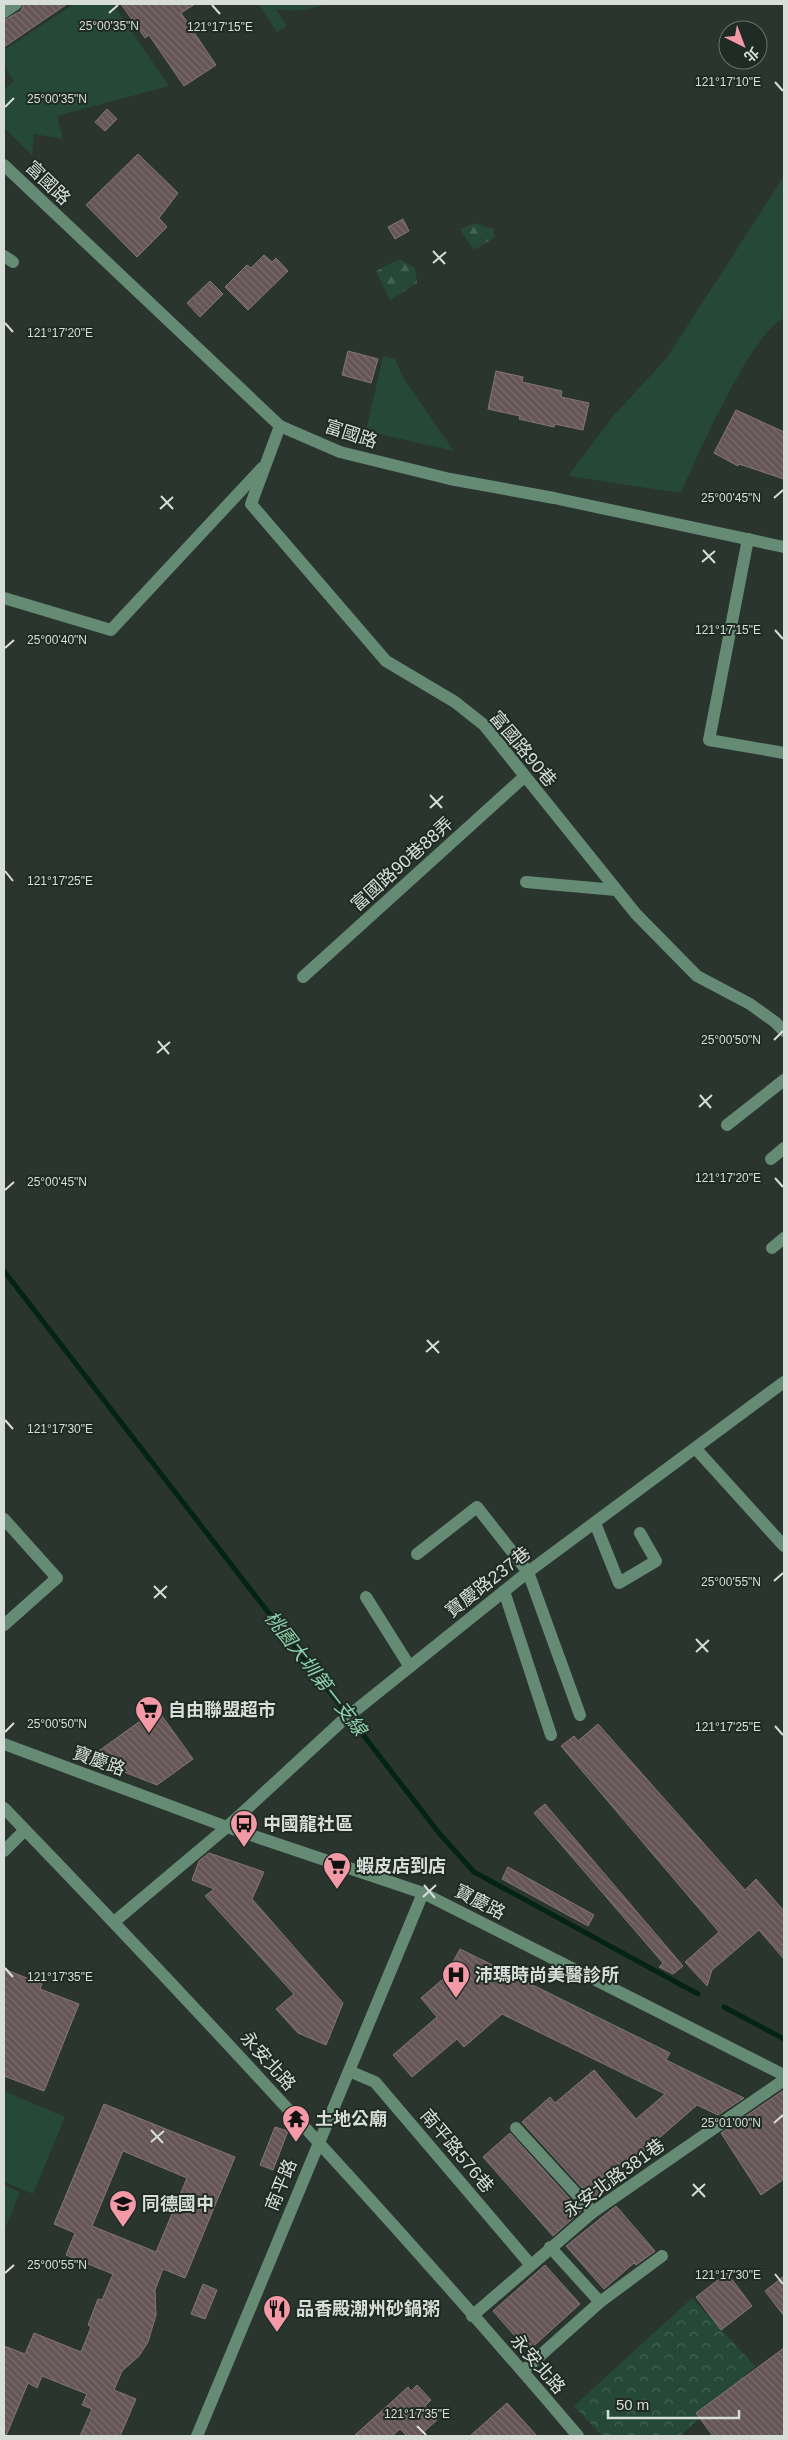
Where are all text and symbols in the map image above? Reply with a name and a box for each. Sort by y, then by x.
text: 25°00'35"N [79,19,139,33]
text: 121°17'15"E [187,20,253,34]
north arrow [718,20,768,70]
text: 北 [741,44,762,65]
text: 121°17'10"E [695,75,761,89]
text: 25°00'35"N [27,92,87,106]
street label: 富國路 [22,157,74,209]
text: 121°17'20"E [27,326,93,340]
street label: 富國路 [322,416,380,452]
text: 25°00'45"N [701,491,761,505]
text: 121°17'15"E [695,623,761,637]
text: 25°00'40"N [27,633,87,647]
street label: 富國路90巷 [486,707,560,791]
street label: 富國路90巷88弄 [347,813,457,915]
text: 121°17'25"E [27,874,93,888]
text: 25°00'50"N [701,1033,761,1047]
text: 121°17'20"E [695,1171,761,1185]
text: 25°00'45"N [27,1175,87,1189]
text: 121°17'30"E [27,1422,93,1436]
street label: 寶慶路237巷 [442,1543,534,1621]
text: 25°00'55"N [701,1575,761,1589]
water label: 桃園大圳第一支線 [261,1607,372,1741]
supermarket icon: 自由聯盟超市 [134,1695,164,1734]
place label: 自由聯盟超市 [168,1700,276,1720]
text: 25°00'50"N [27,1717,87,1731]
text: 121°17'25"E [695,1720,761,1734]
street label: 寶慶路 [70,1742,128,1780]
bus stop icon: 中國龍社區 [229,1809,259,1848]
place label: 中國龍社區 [263,1814,353,1834]
supermarket icon: 蝦皮店到店 [322,1851,352,1890]
place label: 蝦皮店到店 [356,1856,446,1876]
street label: 寶慶路 [451,1881,509,1923]
hospital icon: 沛瑪時尚美醫診所 [441,1960,471,1999]
place label: 沛瑪時尚美醫診所 [475,1965,619,1985]
text: 121°17'35"E [27,1970,93,1984]
street label: 永安北路 [236,2028,300,2094]
temple icon: 土地公廟 [281,2104,311,2143]
street label: 南平路576巷 [417,2105,497,2197]
place label: 土地公廟 [315,2109,387,2129]
text: 25°01'00"N [701,2116,761,2130]
street label: 永安北路381巷 [560,2135,668,2221]
street label: 南平路 [262,2156,300,2214]
school or university icon: 同德國中 [108,2189,138,2228]
place label: 同德國中 [142,2194,214,2214]
text: 25°00'55"N [27,2258,87,2272]
text: 121°17'30"E [695,2268,761,2282]
restaurant icon: 品香殿潮州砂鍋粥 [262,2294,292,2333]
place label: 品香殿潮州砂鍋粥 [296,2299,440,2319]
street label: 永安北路 [507,2330,569,2398]
scale bar [608,2388,739,2420]
text: 50 m [616,2396,649,2413]
text: 121°17'35"E [384,2407,450,2421]

